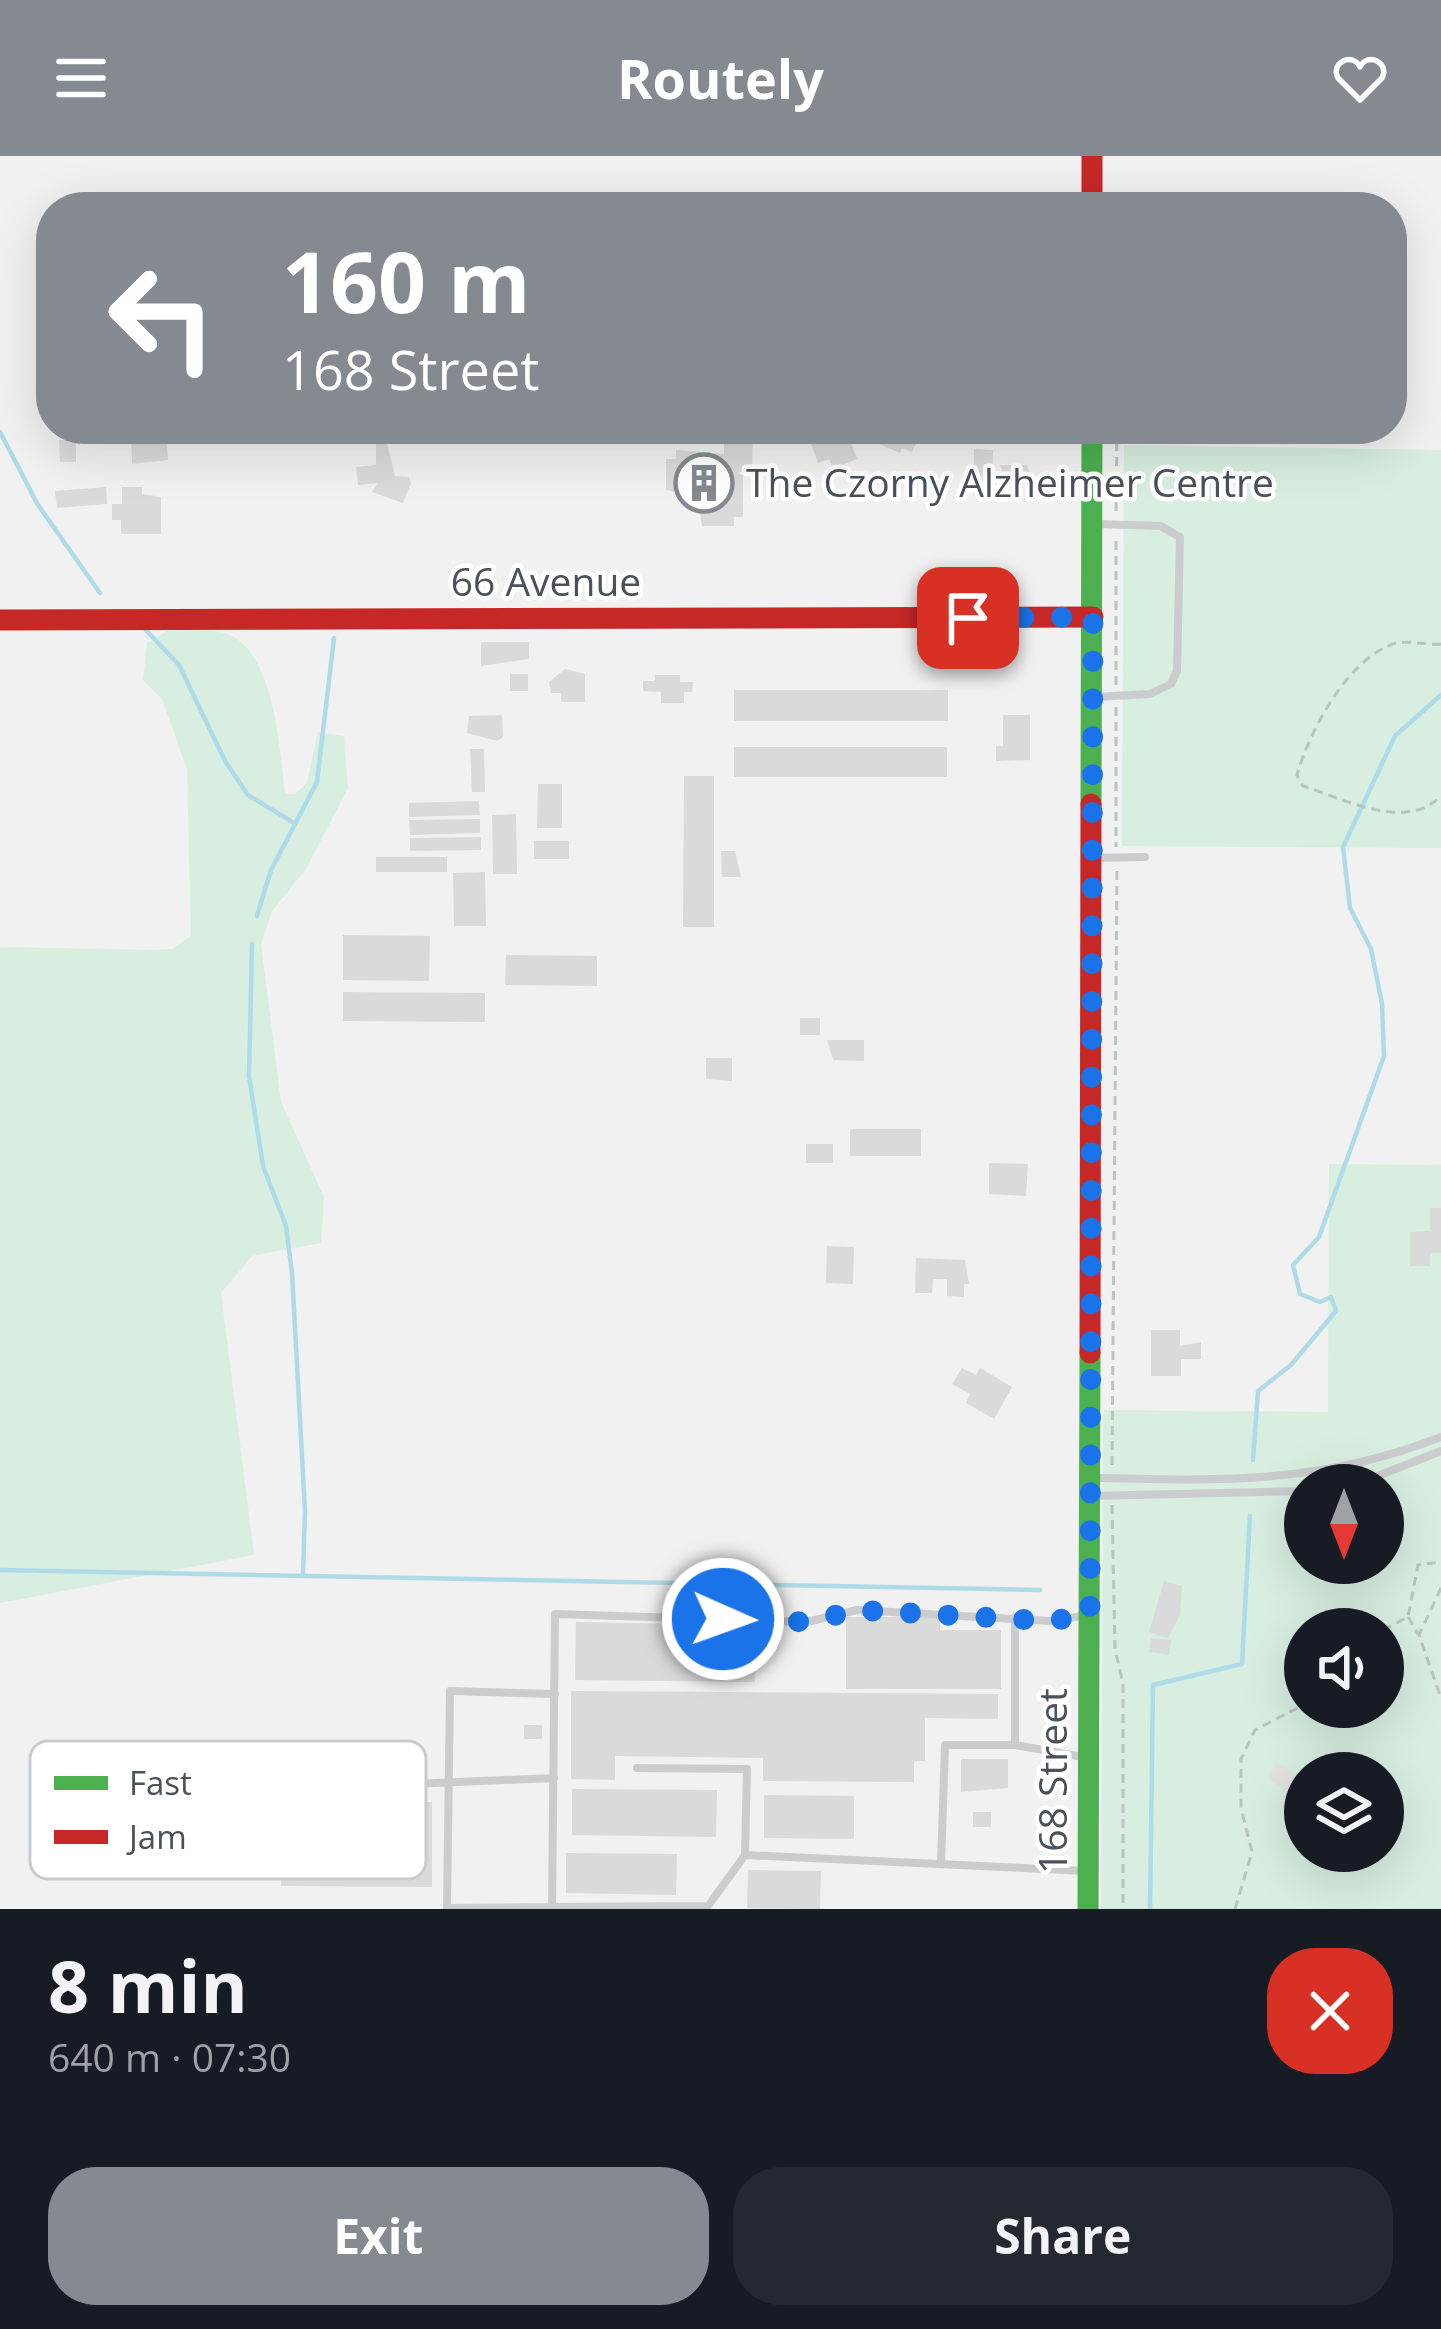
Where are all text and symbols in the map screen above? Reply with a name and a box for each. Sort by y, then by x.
text: Routely [617,41,824,115]
icon: menu [48,45,114,111]
icon: heart [1327,45,1393,111]
text: 160 m [282,223,530,338]
icon: left [84,240,240,396]
text: 168 Street [282,332,539,406]
building icon: The Czorny Alzheimer Centre [673,452,735,514]
place label: The Czorny Alzheimer Centre [746,455,1274,508]
street label: 66 Avenue [451,554,641,607]
pin [917,567,1019,669]
icon: arrive [935,585,1001,651]
north arrow [1284,1464,1404,1584]
map controls [1284,1464,1404,1872]
position arrow [660,1556,786,1682]
button: sound [1284,1608,1404,1728]
street label: 168 Street [1025,1688,1078,1874]
legend [30,1741,426,1879]
button: layers [1284,1752,1404,1872]
text: Fast [129,1760,192,1805]
text: Jam [126,1814,187,1859]
text: 8 min [48,1936,248,2034]
button: close [1267,1948,1393,2074]
text: 640 m · 07:30 [48,2030,291,2083]
button: Exit [48,2167,709,2305]
button: Share [733,2167,1393,2305]

